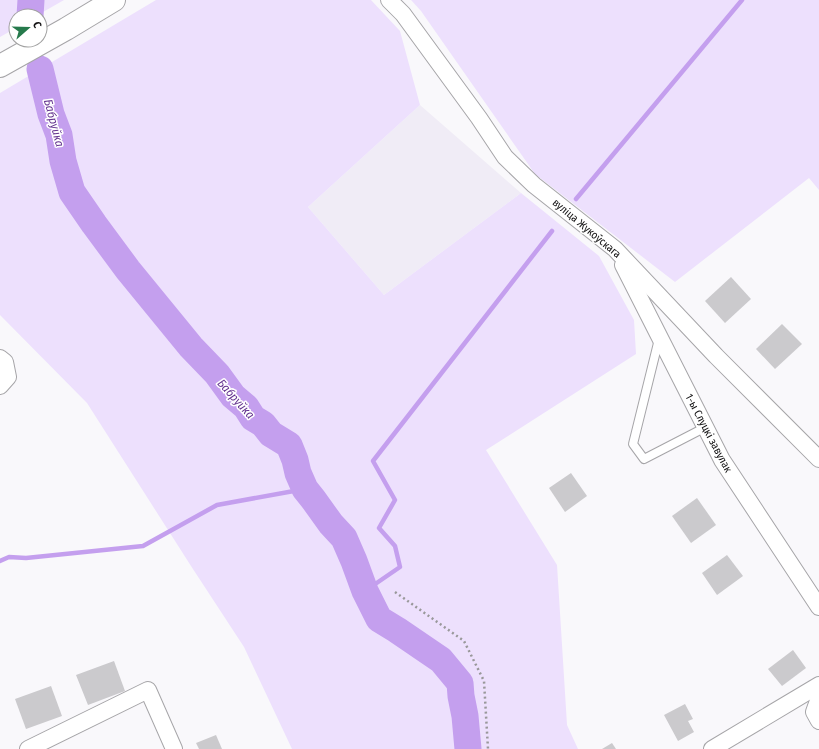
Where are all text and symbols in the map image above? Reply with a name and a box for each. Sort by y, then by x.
north arrow [8,8,48,48]
text: С [30,20,44,30]
water label: Бабруйка [41,98,67,148]
street label: вуліца Жукоўскага [550,196,624,261]
water label: Бабруйка [215,376,257,422]
street label: 1-ы Слуцкі завулак [682,392,735,476]

